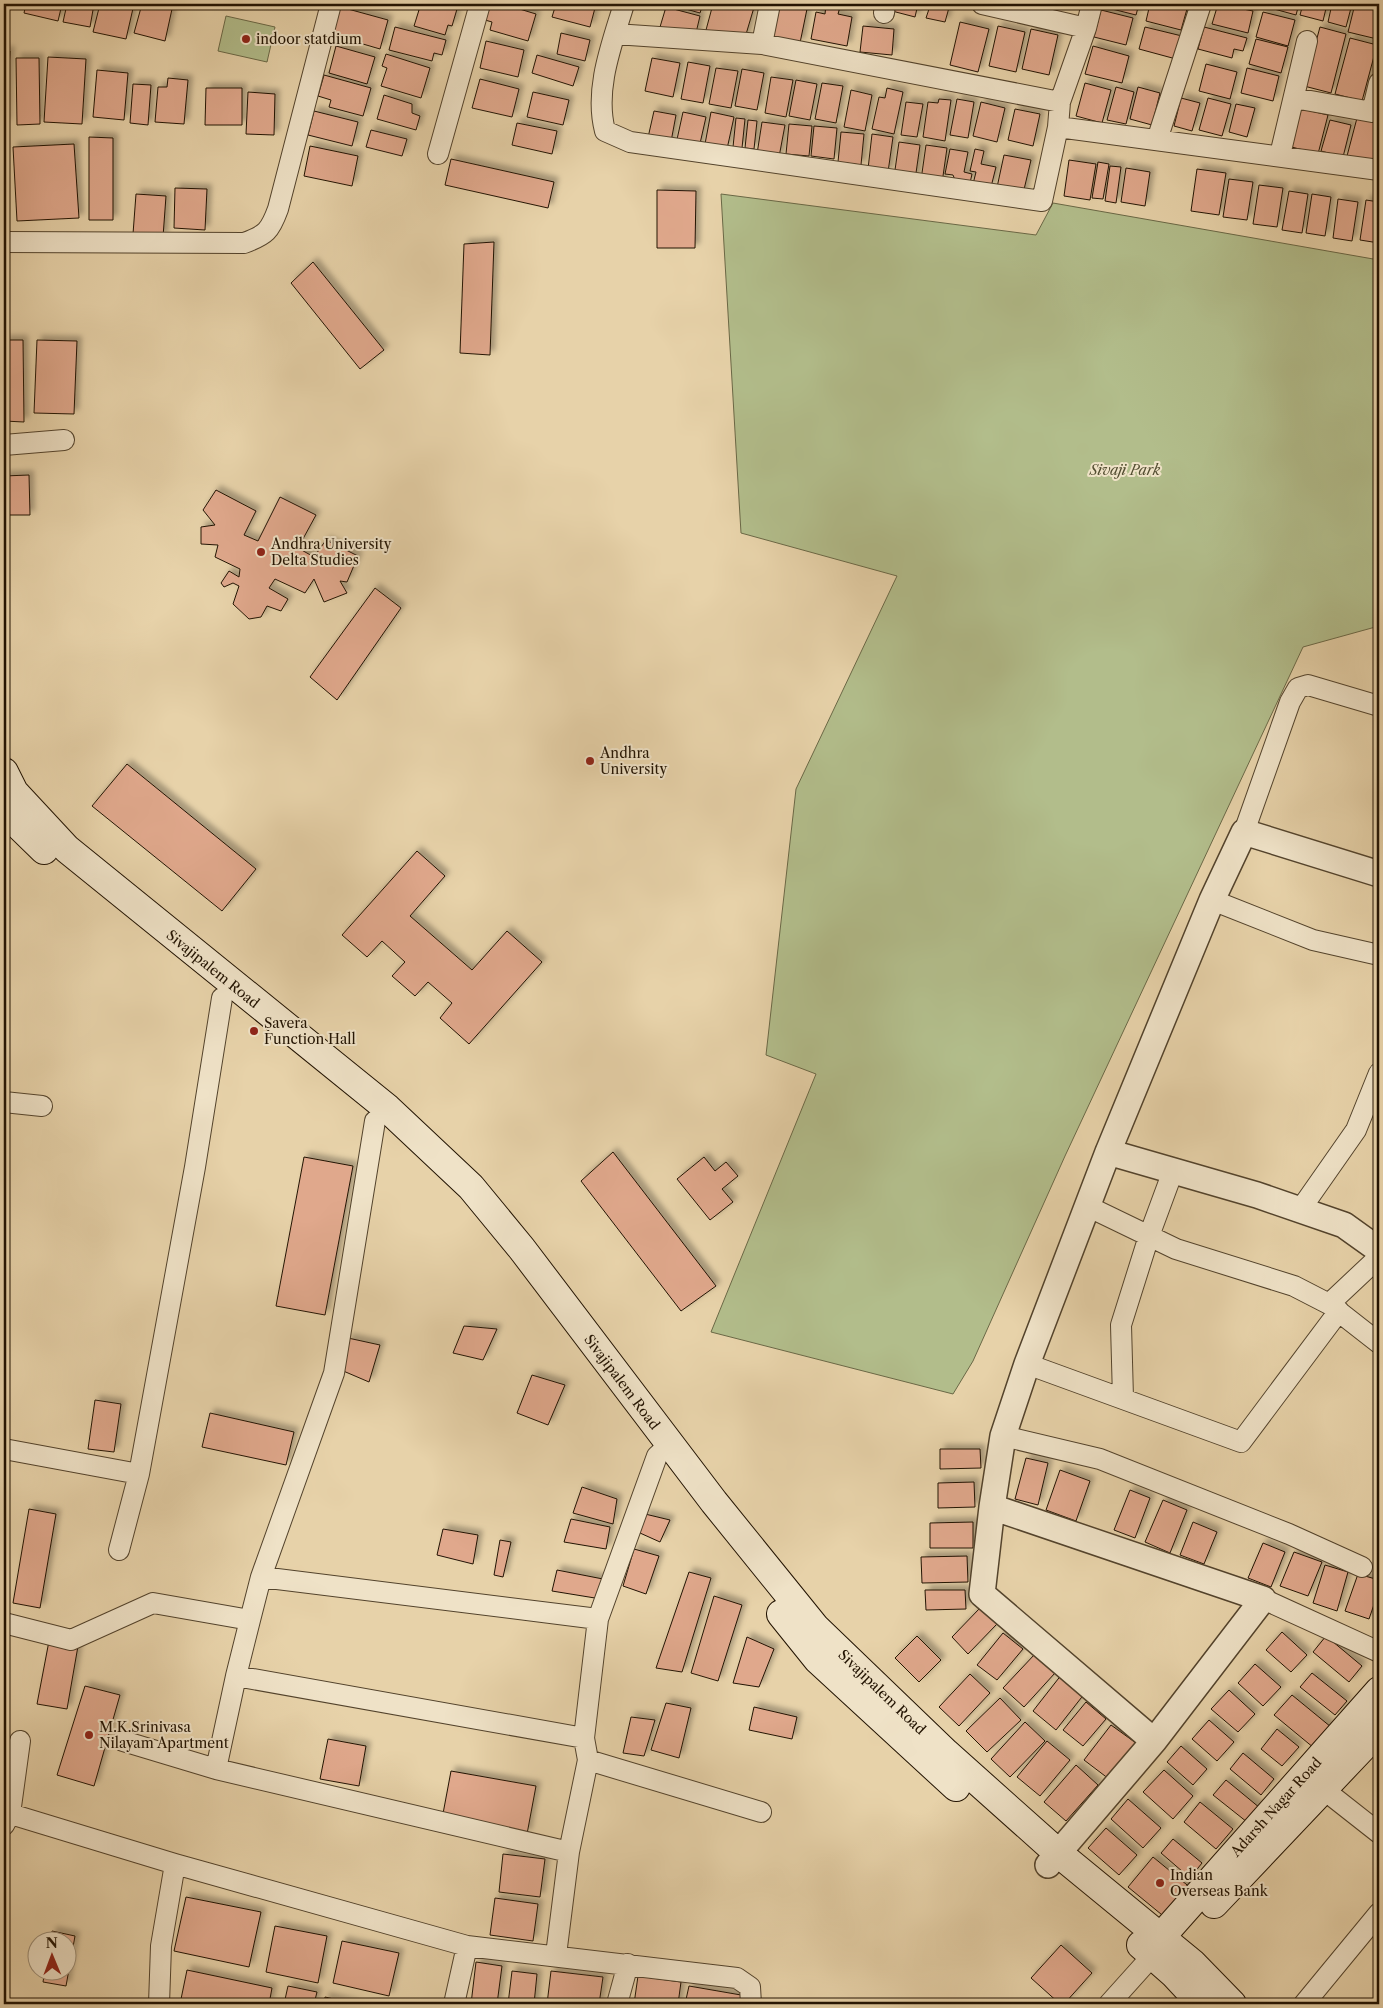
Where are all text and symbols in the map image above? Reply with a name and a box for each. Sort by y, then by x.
place label: indoor statdium [256,30,362,48]
marker: indoor statdium [240,33,252,45]
park label: Sivaji Park [1089,461,1161,479]
place label: Andhra University Delta Studies [270,535,392,569]
marker: Andhra University Delta Studies [255,546,267,558]
place label: Andhra University [599,744,668,778]
marker: Andhra University [584,755,596,767]
street label: Sivajipalem Road [163,926,264,1012]
place label: Savera Function Hall [264,1014,356,1048]
marker: Savera Function Hall [248,1025,260,1037]
street label: Sivajipalem Road [580,1331,664,1434]
street label: Sivajipalem Road [834,1646,930,1739]
place label: M.K.Srinivasa Nilayam Apartment [99,1718,229,1752]
marker: M.K.Srinivasa Nilayam Apartment [83,1729,95,1741]
street label: Adarsh Nagar Road [1226,1753,1326,1861]
place label: Indian Overseas Bank [1170,1866,1269,1900]
marker: Indian Overseas Bank [1154,1877,1166,1889]
north arrow [28,1930,78,1980]
text: N [46,1934,58,1952]

